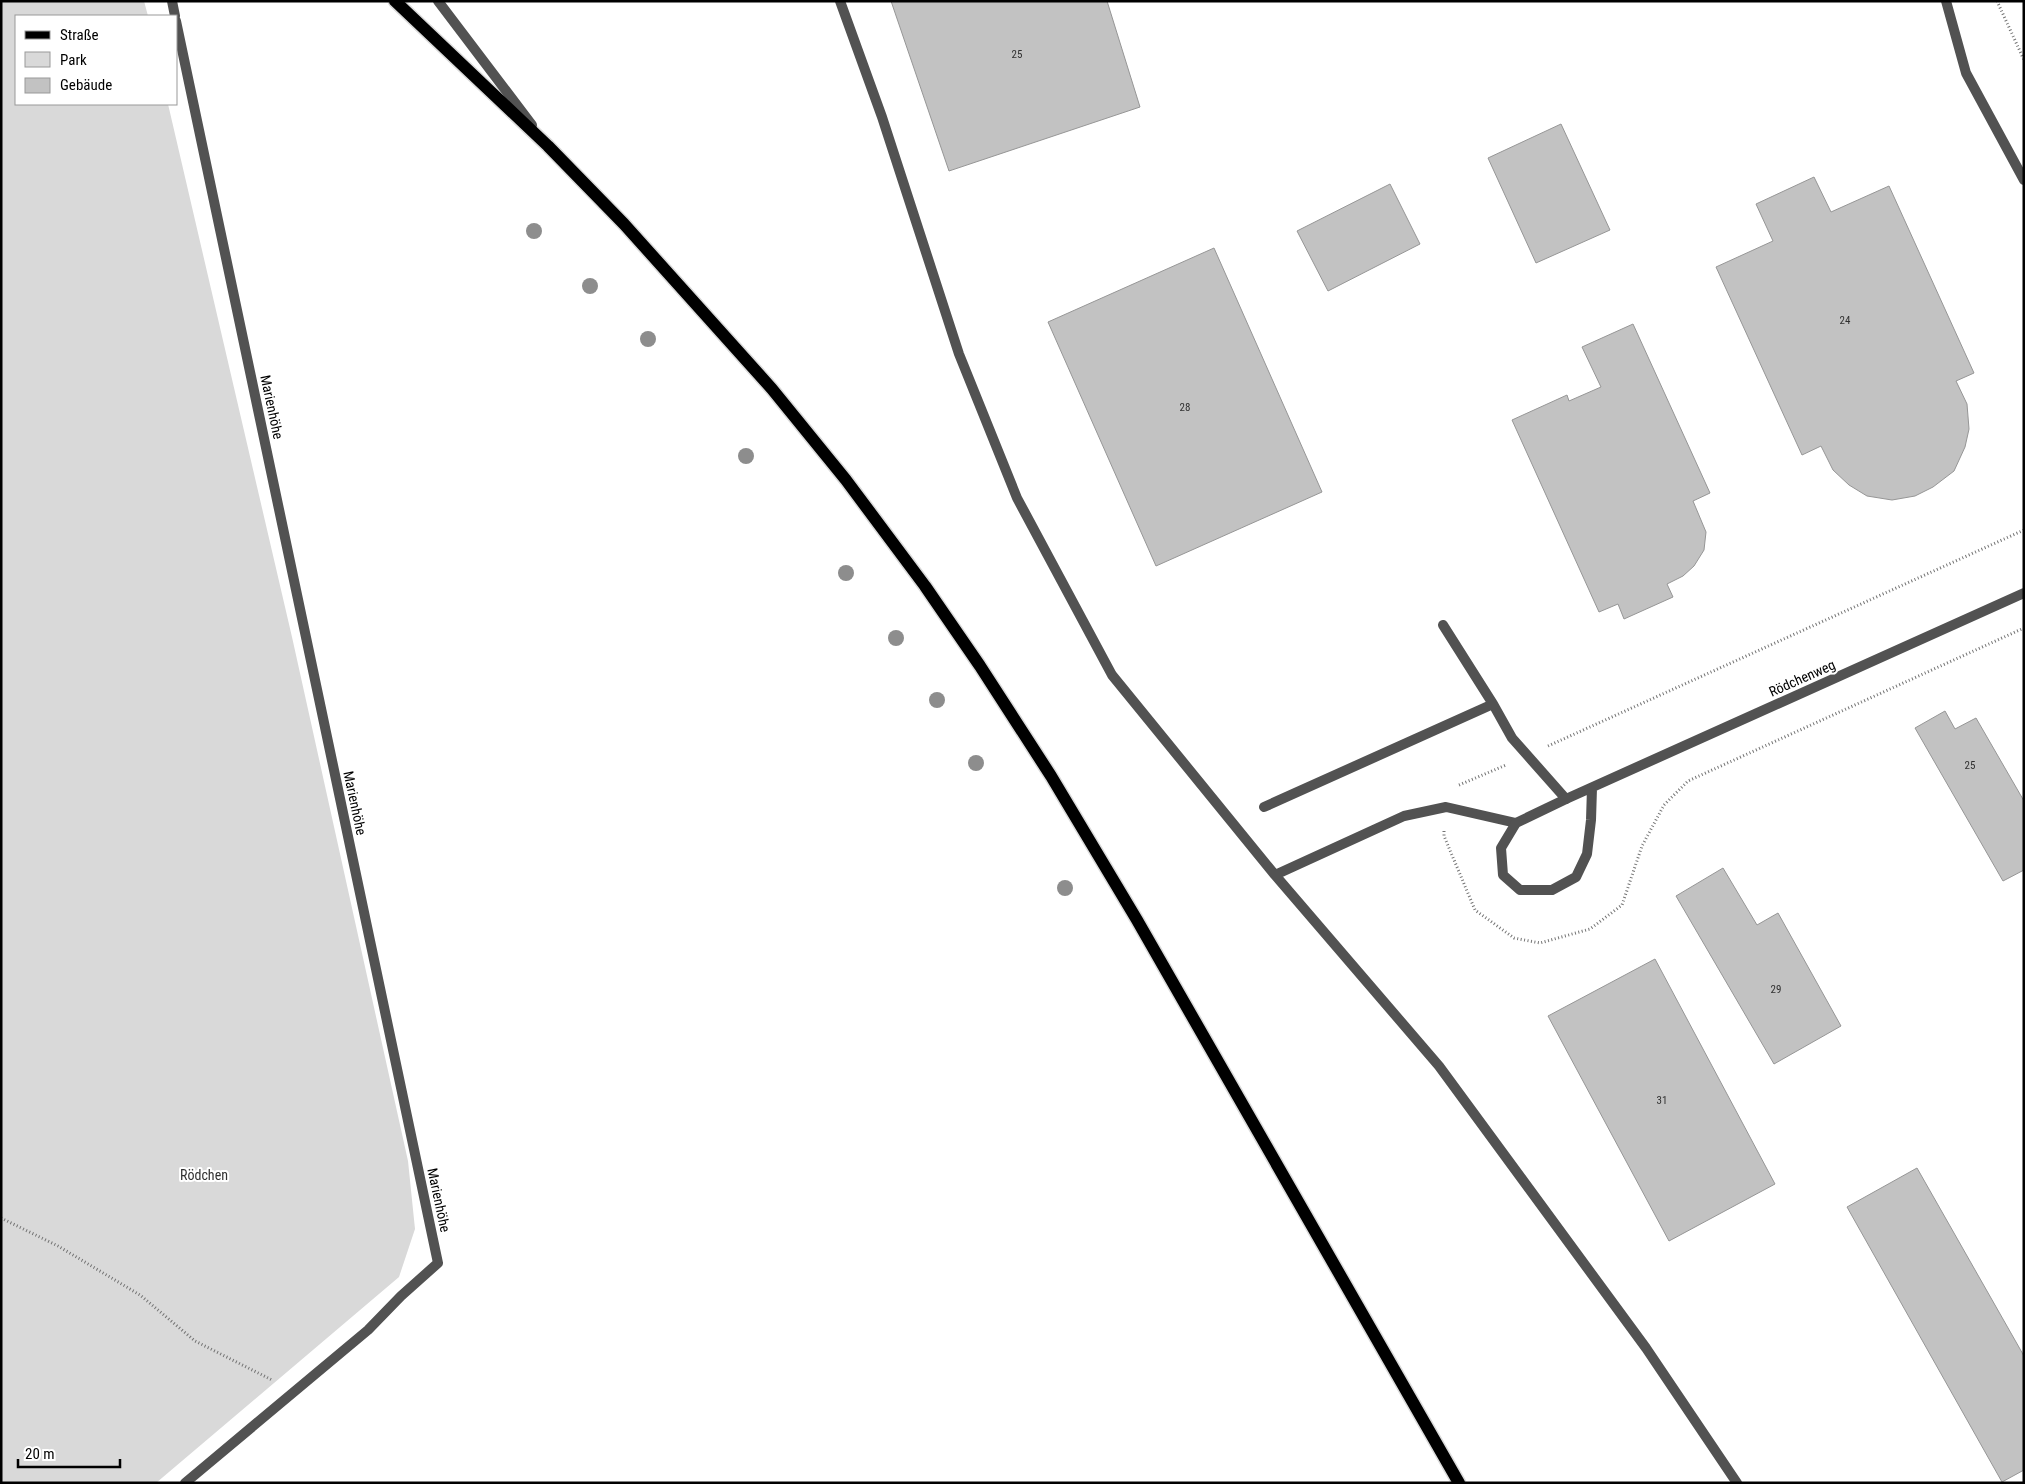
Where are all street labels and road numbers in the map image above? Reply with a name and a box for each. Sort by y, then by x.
street label: Marienhöhe [257,373,287,441]
street label: Rödchenweg [1767,656,1837,700]
street label: Marienhöhe [340,769,370,837]
street label: Marienhöhe [424,1166,454,1234]

